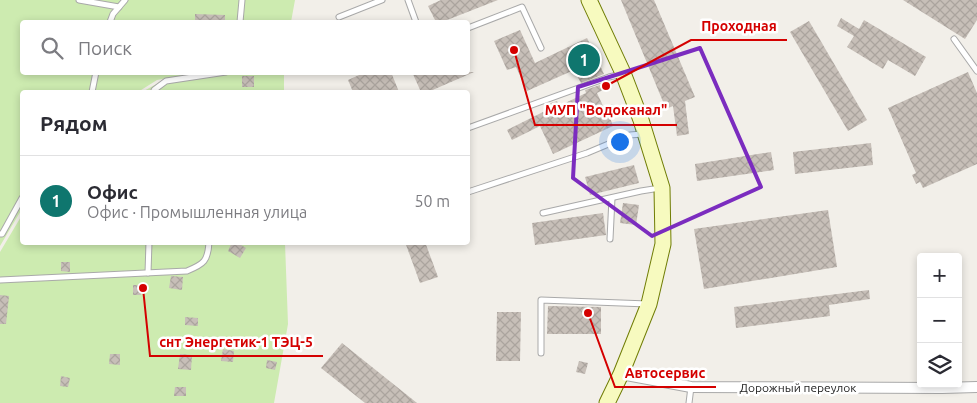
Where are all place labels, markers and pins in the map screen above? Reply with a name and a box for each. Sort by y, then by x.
callout: Проходная [691,11,787,40]
pin: 1 [568,41,600,79]
callout: МУП "Водоканал" [535,96,677,125]
callout: снт Энергетик-1 ТЭЦ-5 [150,327,323,356]
callout: Автосервис [615,358,716,387]

